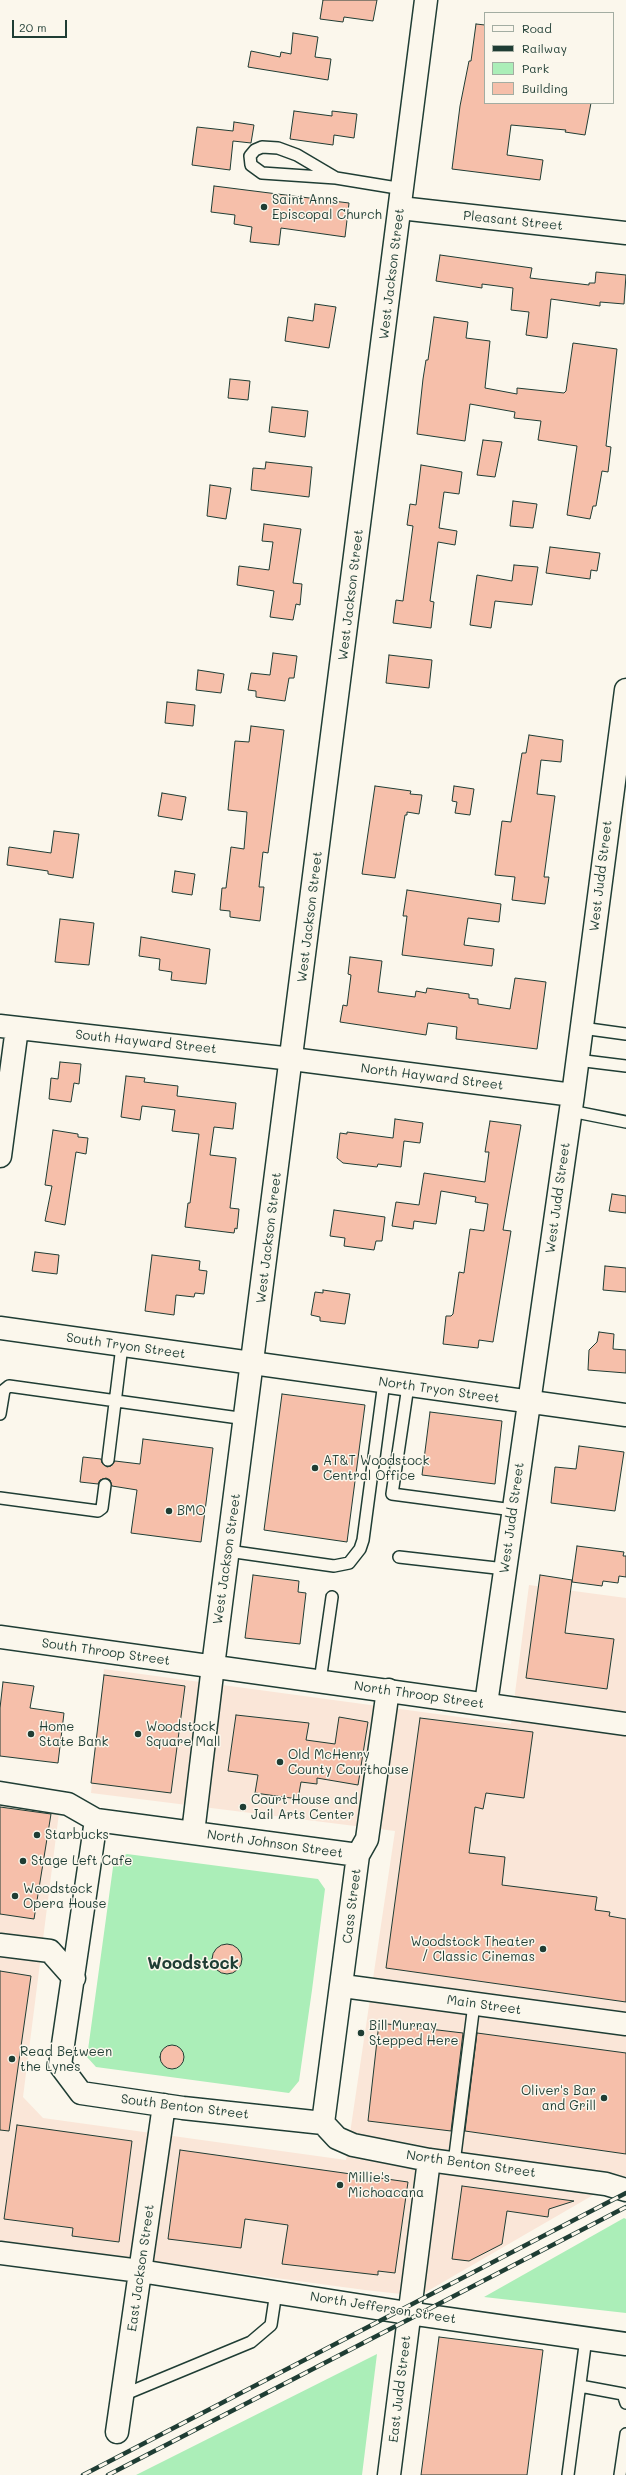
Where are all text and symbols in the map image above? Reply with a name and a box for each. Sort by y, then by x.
scale bar [14,12,69,38]
legend [484,12,614,104]
text: 20 m [19,19,47,35]
text: Road [522,20,552,36]
text: Railway [522,40,567,56]
text: Park [522,60,549,76]
text: Building [522,80,568,96]
place label: Saint Anns Episcopal Church [272,192,382,223]
marker: Saint Anns Episcopal Church [259,202,269,212]
street label: West Jackson Street [376,207,408,341]
street label: Pleasant Street [462,208,564,234]
street label: West Jackson Street [335,528,367,662]
street label: West Judd Street [586,820,616,932]
street label: West Jackson Street [294,850,326,984]
street label: South Hayward Street [75,1027,217,1057]
street label: North Hayward Street [360,1061,504,1093]
street label: West Judd Street [542,1141,574,1255]
street label: West Jackson Street [253,1171,285,1305]
street label: South Tryon Street [65,1330,187,1362]
street label: North Tryon Street [377,1374,501,1406]
place label: AT&T Woodstock Central Office [323,1453,429,1484]
street label: West Judd Street [496,1461,528,1575]
marker: AT&T Woodstock Central Office [310,1463,320,1473]
street label: West Jackson Street [210,1492,244,1626]
place label: BMO [177,1503,206,1519]
marker: BMO [164,1506,174,1516]
street label: South Throop Street [41,1635,171,1669]
street label: North Throop Street [353,1678,485,1712]
place label: Home State Bank [39,1719,108,1750]
place label: Woodstock Square Mall [146,1719,221,1750]
marker: Home State Bank [26,1729,36,1739]
marker: Woodstock Square Mall [133,1729,143,1739]
place label: Old McHenry County Courthouse [288,1747,409,1778]
marker: Old McHenry County Courthouse [275,1757,285,1767]
place label: Court House and Jail Arts Center [251,1792,358,1823]
marker: Court House and Jail Arts Center [238,1802,248,1812]
place label: Starbucks [45,1827,109,1843]
street label: North Johnson Street [206,1827,344,1861]
marker: Starbucks [32,1830,42,1840]
place label: Stage Left Cafe [31,1853,132,1869]
marker: Stage Left Cafe [18,1856,28,1866]
street label: Cass Street [340,1868,364,1944]
place label: Woodstock Opera House [23,1881,107,1912]
marker: Woodstock Opera House [10,1891,20,1901]
place label: Woodstock Theater / Classic Cinemas [410,1934,535,1965]
marker: Woodstock Theater / Classic Cinemas [538,1944,548,1954]
district label: Woodstock [147,1954,239,1974]
street label: Main Street [446,1992,522,2018]
place label: Bill Murray Stepped Here [369,2018,458,2049]
marker: Bill Murray Stepped Here [356,2028,366,2038]
place label: Read Between the Lynes [20,2044,112,2075]
marker: Read Between the Lynes [7,2054,17,2064]
place label: Oliver's Bar and Grill [521,2083,596,2114]
street label: South Benton Street [120,2091,250,2123]
marker: Oliver's Bar and Grill [599,2093,609,2103]
street label: North Benton Street [405,2147,537,2181]
place label: Millie's Michoacana [348,2170,424,2201]
marker: Millie's Michoacana [335,2180,345,2190]
street label: East Jackson Street [124,2203,158,2333]
street label: North Jefferson Street [309,2289,457,2327]
street label: East Judd Street [386,2334,414,2444]

